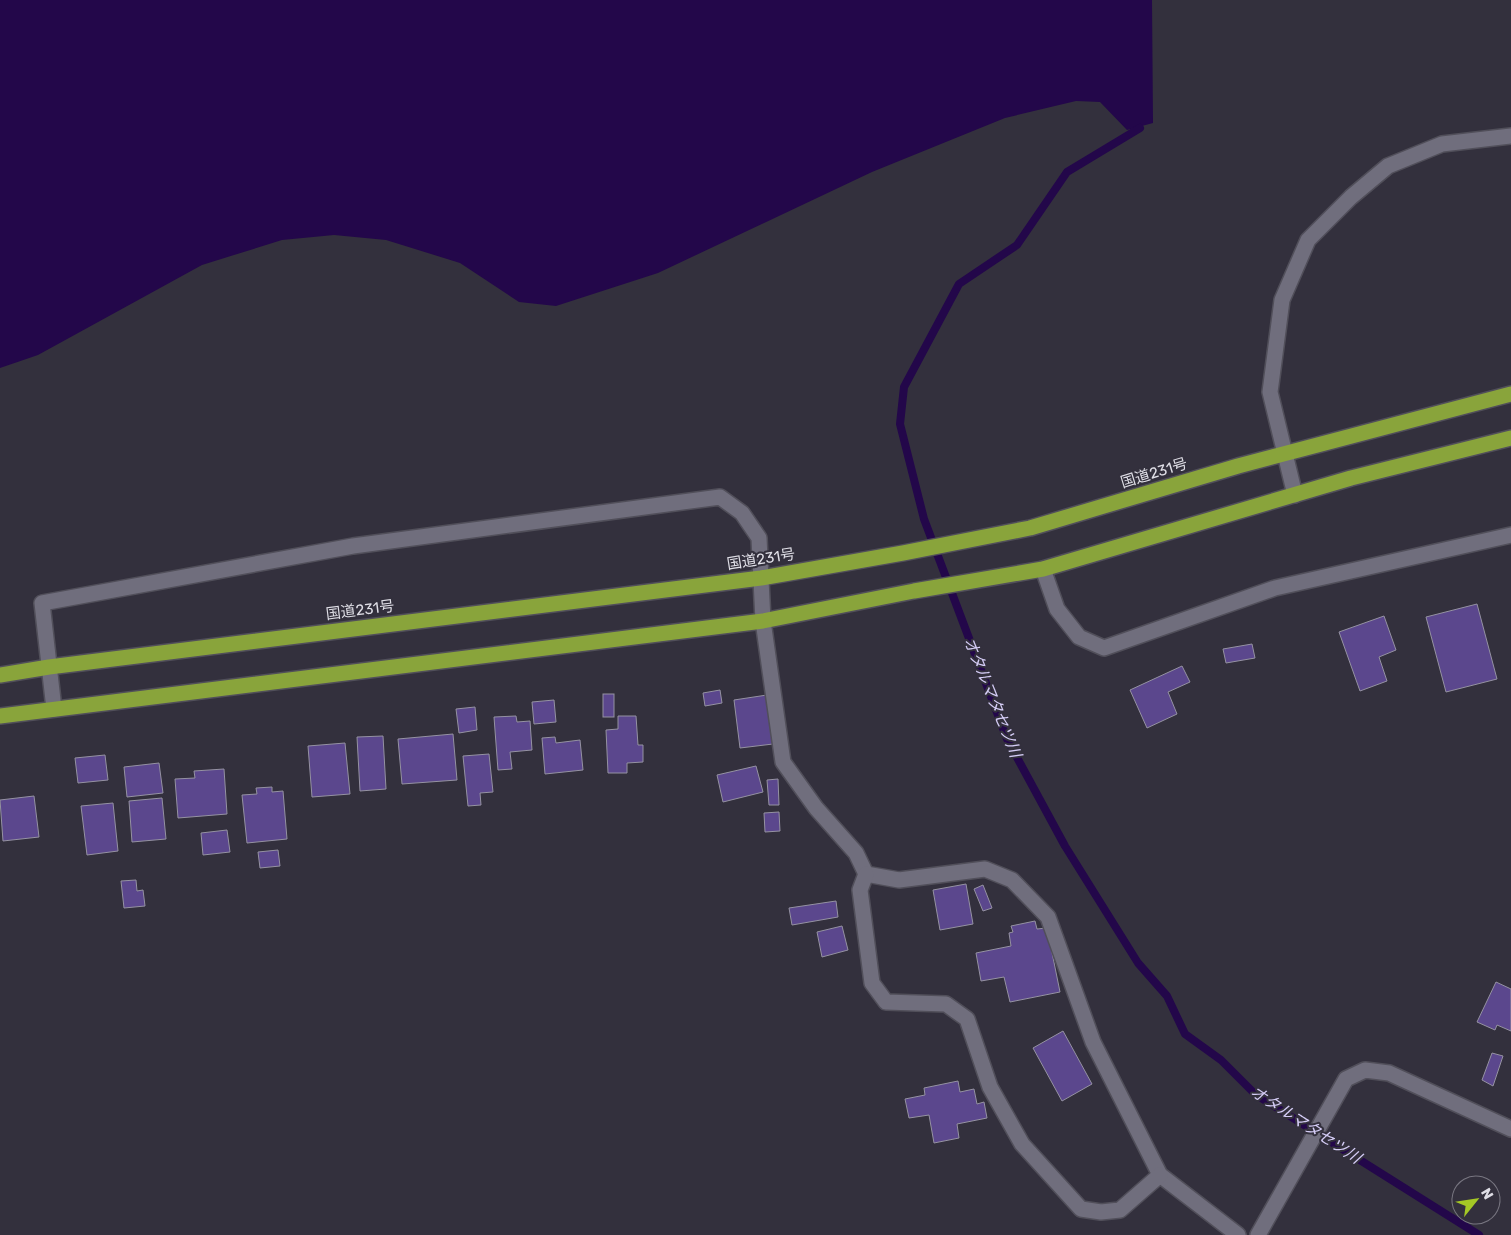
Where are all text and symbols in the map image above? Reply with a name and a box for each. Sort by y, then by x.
street label: 国道231号 [1118,454,1190,492]
street label: 国道231号 [726,545,796,573]
street label: 国道231号 [325,597,395,623]
water label: オタルマタセツ川 [960,634,1026,762]
water label: オタルマタセツ川 [1247,1082,1366,1168]
north arrow [1451,1175,1501,1225]
text: N [1477,1185,1497,1202]

